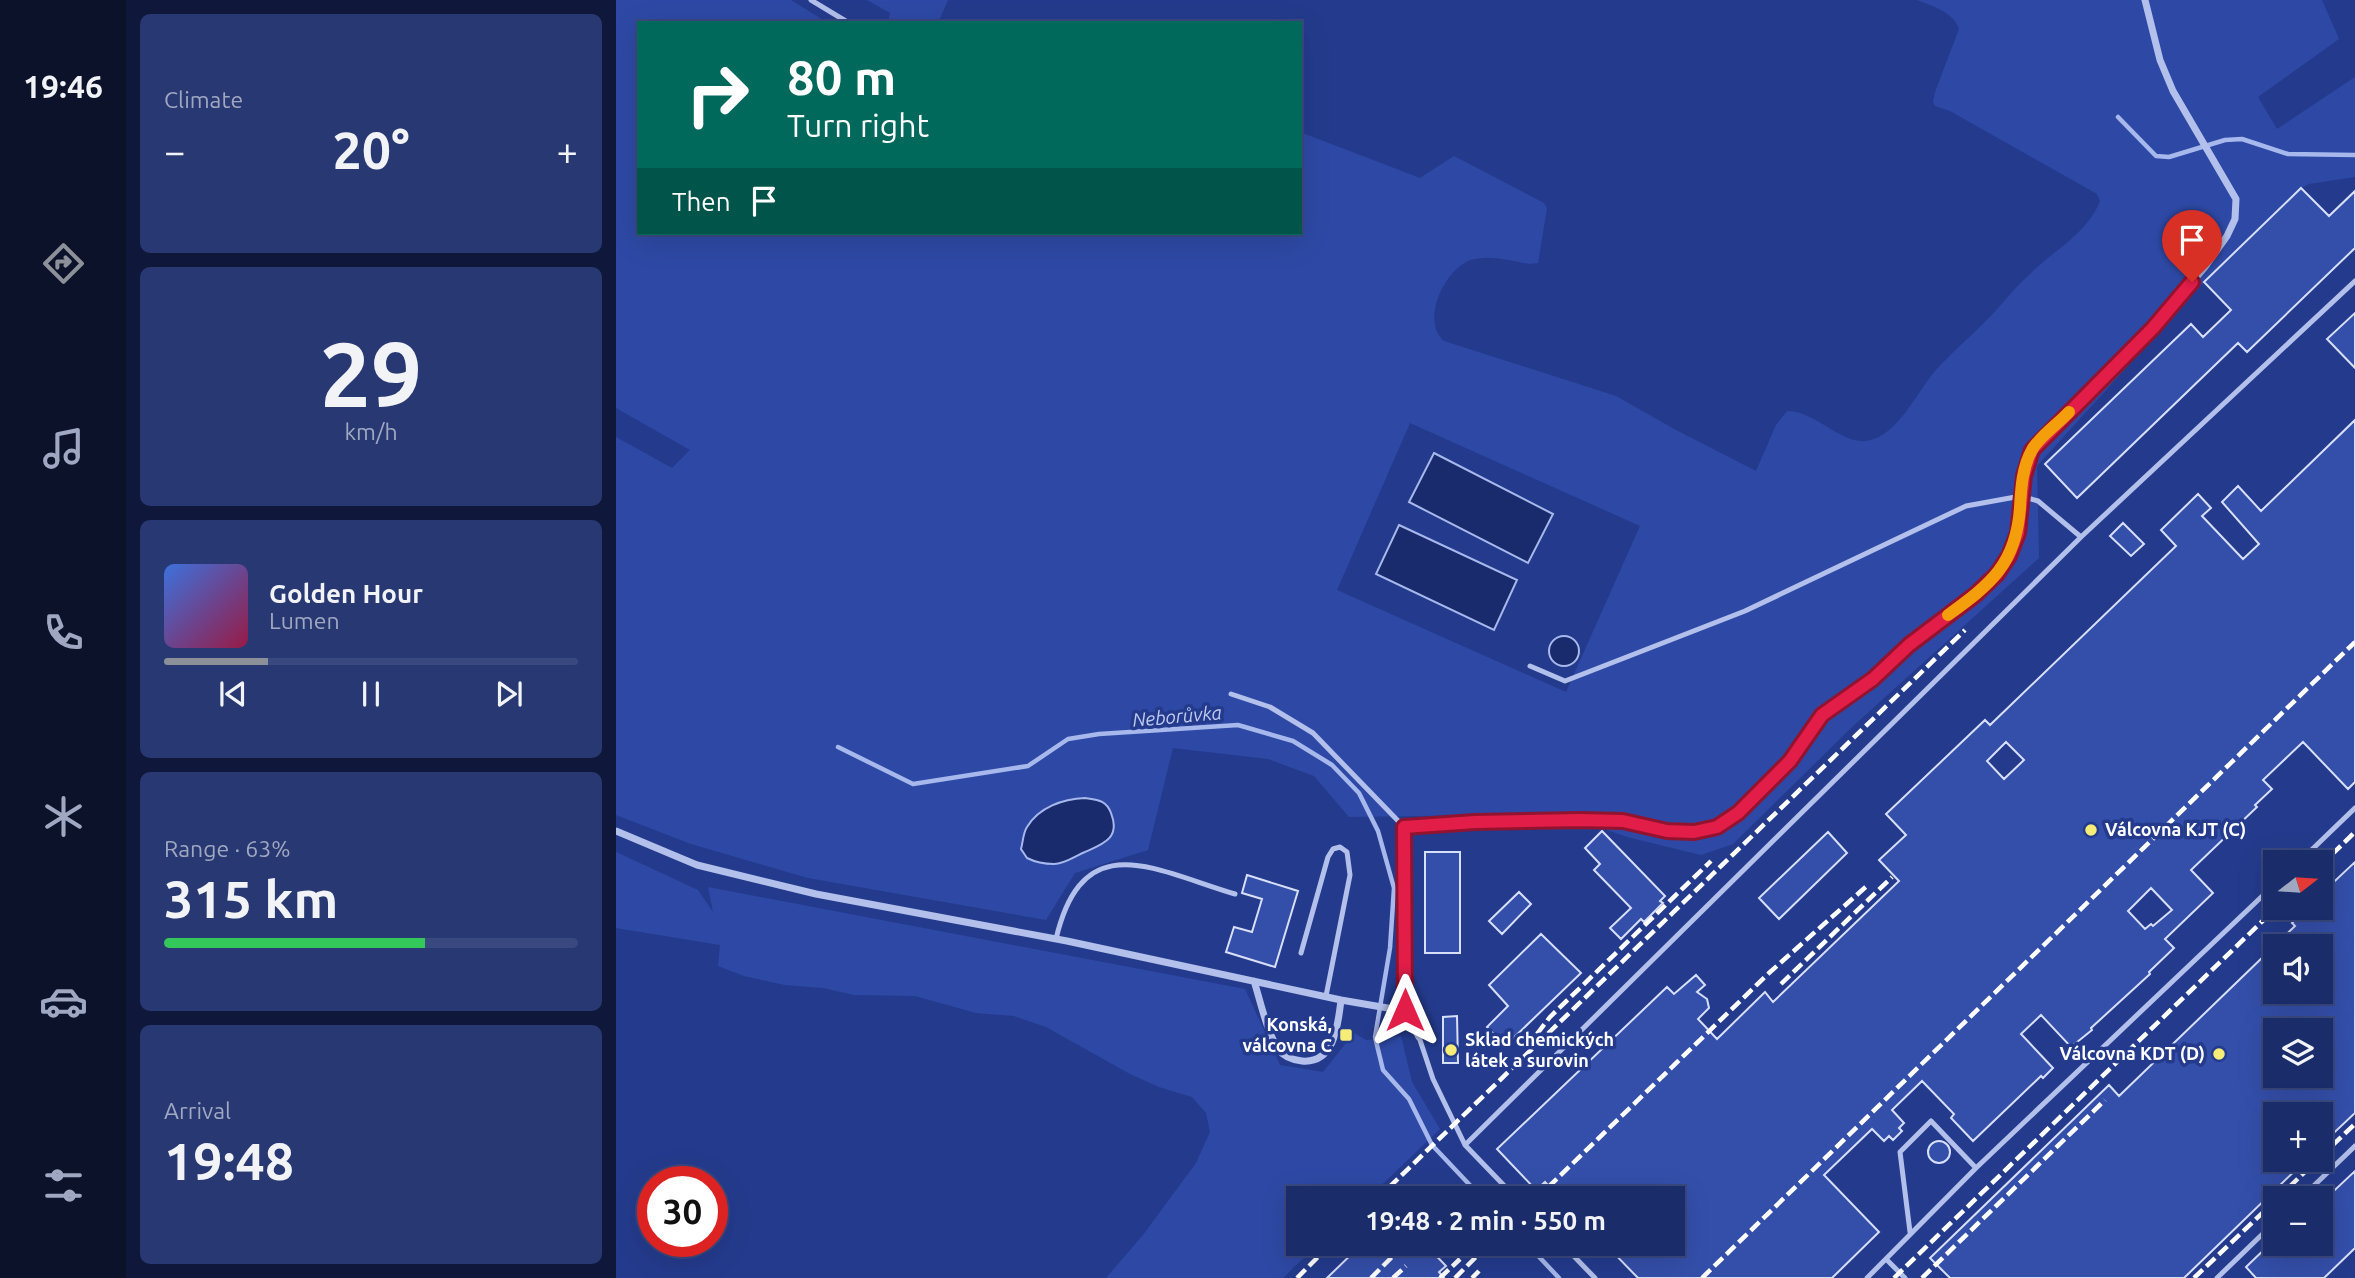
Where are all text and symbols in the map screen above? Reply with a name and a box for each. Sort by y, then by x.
icon: right [672,49,763,140]
text: 80 m [787,49,896,104]
text: 19:46 [23,68,103,104]
text: Climate [164,87,243,112]
text: Turn right [787,107,929,143]
text: 20° [332,121,410,179]
text: − [164,130,185,172]
text: + [557,130,578,172]
icon: arrive [745,182,783,220]
text: Then [672,187,731,216]
pin [2162,210,2222,282]
icon: arrive [2173,221,2211,259]
icon: directions [39,239,88,288]
text: 29 [320,322,422,424]
text: km/h [344,419,398,444]
icon: music [39,424,88,473]
text: Golden Hour [269,579,423,608]
icon: phone [39,608,88,657]
text: Lumen [269,608,340,633]
icon: previous [214,675,252,713]
icon: pause [352,675,390,713]
icon: next [490,675,528,713]
water label: Neborůvka [1131,701,1223,731]
icon: climate [39,792,88,841]
place label: Válcovna KJT (C) [2105,819,2246,840]
marker: Válcovna KJT (C) [2083,822,2099,838]
text: Range · 63% [164,836,291,861]
north arrow [2263,850,2333,920]
map controls [2263,850,2333,1256]
text: 315 km [164,870,338,928]
button: sound [2263,934,2333,1004]
position arrow [1368,973,1442,1047]
icon: car [39,977,88,1026]
place label: Konská, válcovna C [1242,1014,1332,1055]
button: layers [2263,1018,2333,1088]
marker: Konská, válcovna C [1338,1027,1354,1043]
place label: Sklad chemických látek a surovin [1465,1029,1614,1070]
marker: Sklad chemických látek a surovin [1443,1042,1459,1058]
place label: Válcovna KDT (D) [2059,1043,2205,1064]
marker: Válcovna KDT (D) [2211,1046,2227,1062]
text: Arrival [164,1098,231,1123]
button: + [2263,1102,2333,1172]
text: 19:48 [164,1132,294,1190]
icon: filters [39,1161,88,1210]
speed limit sign: 30 [637,1166,728,1257]
button: − [2263,1186,2333,1256]
text: 19:48 · 2 min · 550 m [1365,1206,1606,1235]

